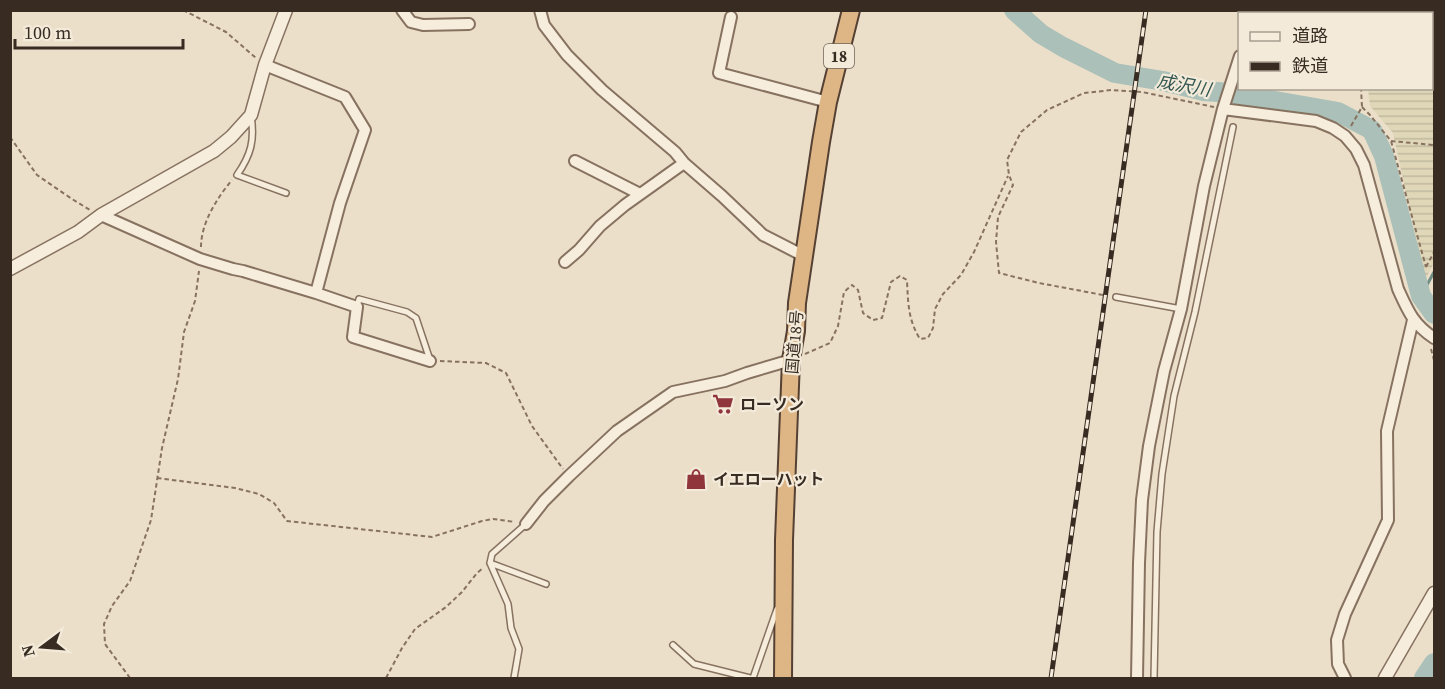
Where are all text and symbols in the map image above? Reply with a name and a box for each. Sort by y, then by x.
scale bar [15,12,183,50]
legend [1238,12,1433,90]
text: 100 m [24,20,71,45]
text: 道路 [1292,23,1328,48]
road number: 18 [824,44,854,68]
text: 鉄道 [1292,53,1328,78]
water label: 成沢川 [1155,68,1215,102]
street label: 国道18号 [780,309,808,375]
supermarket icon: ローソン [711,392,735,416]
place label: ローソン [740,393,804,415]
shop icon: イエローハット [684,467,708,491]
place label: イエローハット [713,468,825,490]
north arrow [12,617,72,677]
text: N [15,642,40,660]

